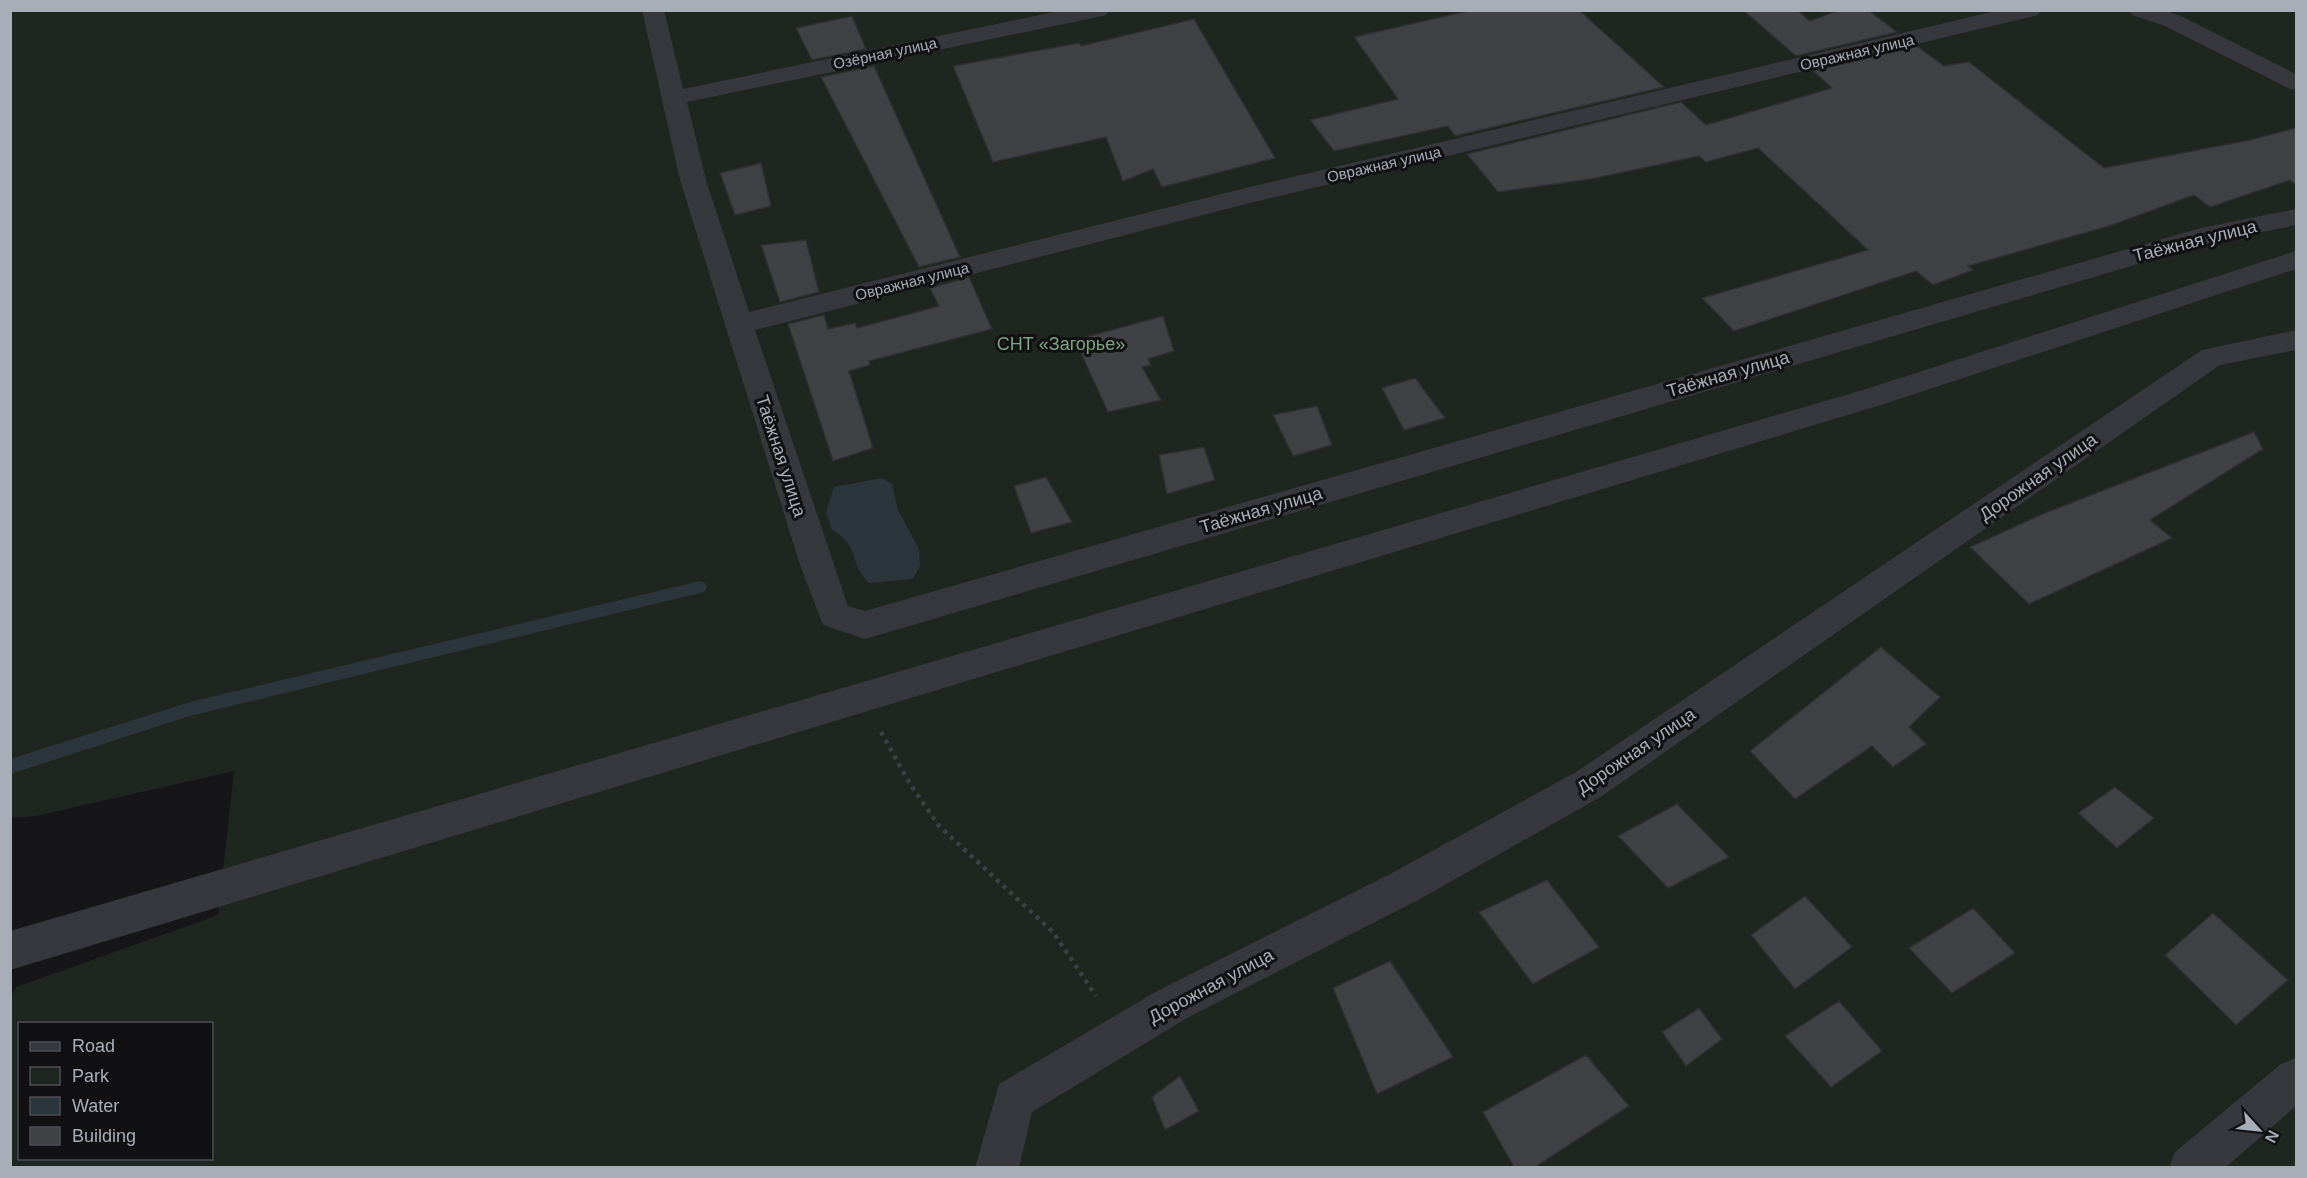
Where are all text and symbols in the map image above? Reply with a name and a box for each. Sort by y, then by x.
street label: Овражная улица [1798,30,1916,73]
street label: Озёрная улица [832,34,939,72]
street label: Овражная улица [1325,142,1443,185]
street label: Таёжная улица [2131,216,2260,266]
street label: Овражная улица [853,259,971,303]
park label: СНТ «Загорье» [997,334,1125,354]
street label: Таёжная улица [1664,347,1792,401]
street label: Таёжная улица [752,393,810,520]
street label: Дорожная улица [1976,429,2101,525]
street label: Таёжная улица [1197,483,1325,537]
street label: Дорожная улица [1573,703,1700,798]
street label: Дорожная улица [1145,944,1278,1027]
legend [18,1022,213,1160]
text: Road [72,1036,115,1056]
text: Park [72,1066,110,1086]
text: Water [72,1096,119,1116]
north arrow [2229,1100,2289,1160]
text: Building [72,1126,136,1146]
text: N [2262,1128,2282,1146]

